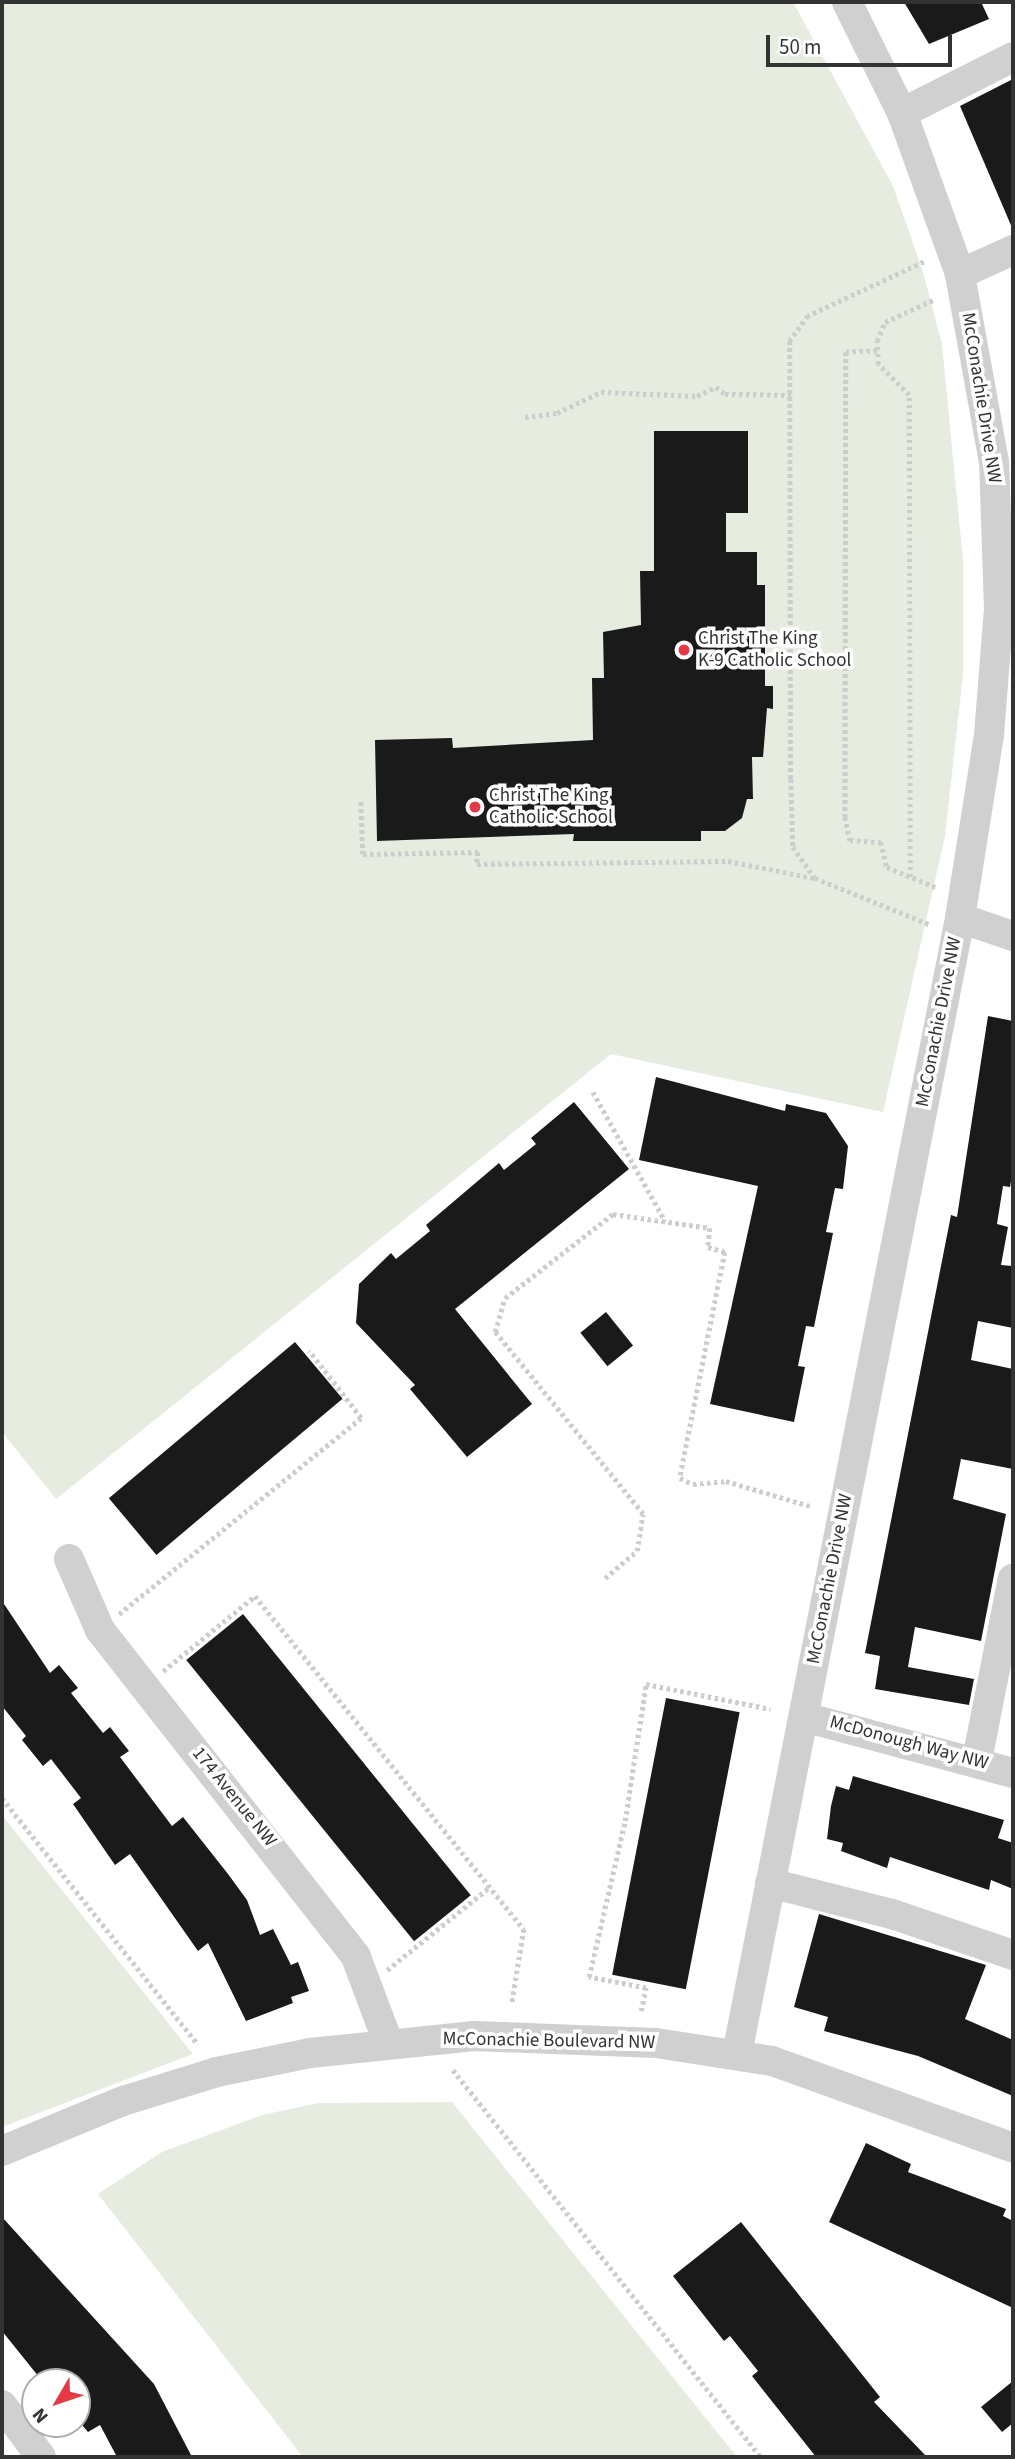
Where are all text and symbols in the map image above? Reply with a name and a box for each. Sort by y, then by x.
scale bar [770,21,956,65]
text: 50 m [779,32,821,62]
street label: McConachie Drive NW [956,311,1006,485]
place label: Christ The King K-9 Catholic School [698,628,851,672]
marker: Christ The King K-9 Catholic School [676,642,692,658]
place label: Christ The King Catholic School [489,785,613,829]
marker: Christ The King Catholic School [467,799,483,815]
street label: McConachie Drive NW [911,935,967,1109]
street label: McConachie Drive NW [802,1492,858,1666]
street label: McDonough Way NW [827,1711,991,1775]
street label: 174 Avenue NW [187,1743,281,1851]
street label: McConachie Boulevard NW [442,2028,656,2054]
north arrow [21,2368,91,2438]
text: N [26,2402,55,2429]

